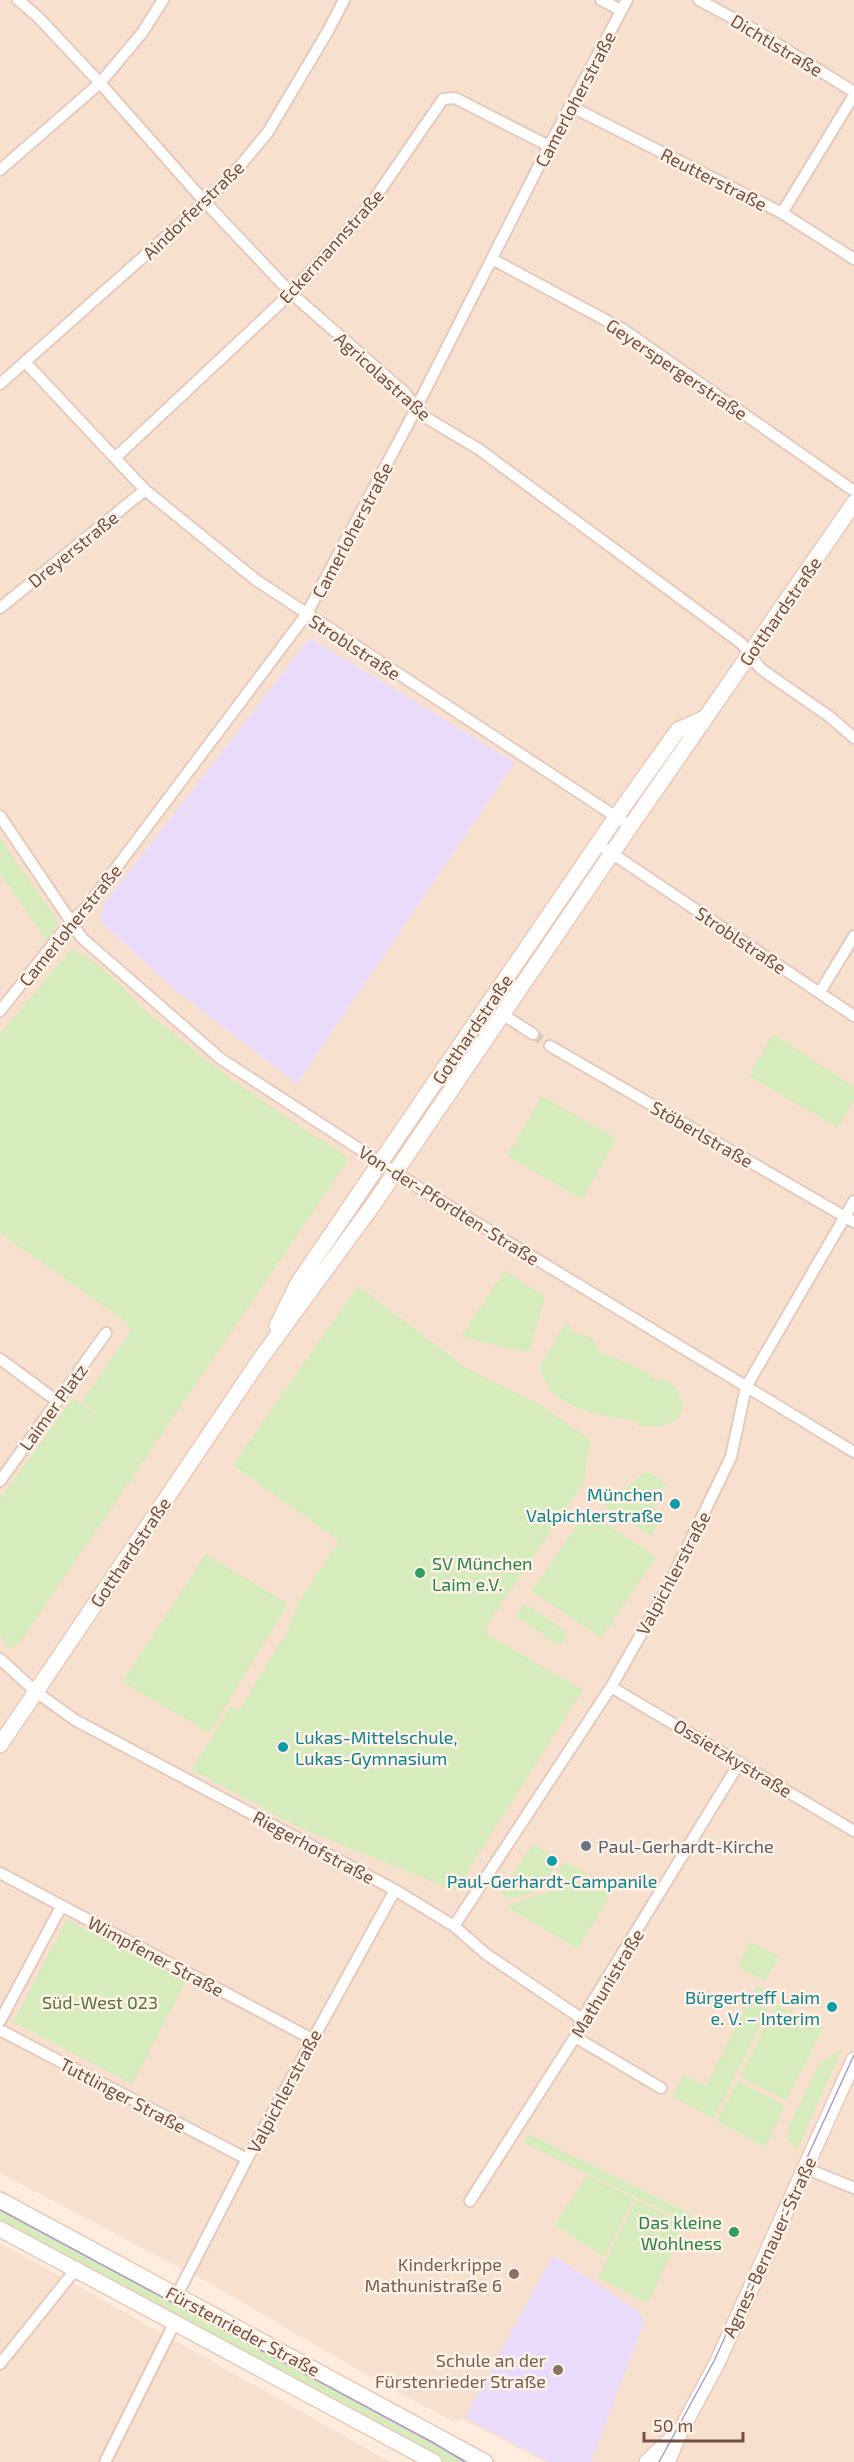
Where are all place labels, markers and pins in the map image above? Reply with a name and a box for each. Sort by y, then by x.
place label: München Valpichlerstraße [526,1483,663,1526]
marker: München Valpichlerstraße [668,1497,682,1511]
place label: SV München Laim e.V. [432,1552,533,1595]
marker: SV München Laim e.V. [413,1566,427,1580]
place label: Lukas-Mittelschule, Lukas-Gymnasium [295,1726,458,1769]
marker: Lukas-Mittelschule, Lukas-Gymnasium [276,1740,290,1754]
place label: Paul-Gerhardt-Kirche [598,1835,774,1857]
marker: Paul-Gerhardt-Kirche [579,1839,593,1853]
marker: Paul-Gerhardt-Campanile [545,1854,559,1868]
place label: Paul-Gerhardt-Campanile [447,1870,657,1892]
place label: Bürgertreff Laim e. V. – Interim [685,1986,820,2029]
marker: Bürgertreff Laim e. V. – Interim [825,2000,839,2014]
place label: Das kleine Wohlness [638,2211,722,2254]
marker: Das kleine Wohlness [727,2225,741,2239]
place label: Kinderkrippe Mathunistraße 6 [365,2253,502,2296]
marker: Kinderkrippe Mathunistraße 6 [507,2267,521,2281]
place label: Schule an der Fürstenrieder Straße [375,2349,546,2392]
marker: Schule an der Fürstenrieder Straße [551,2363,565,2377]

